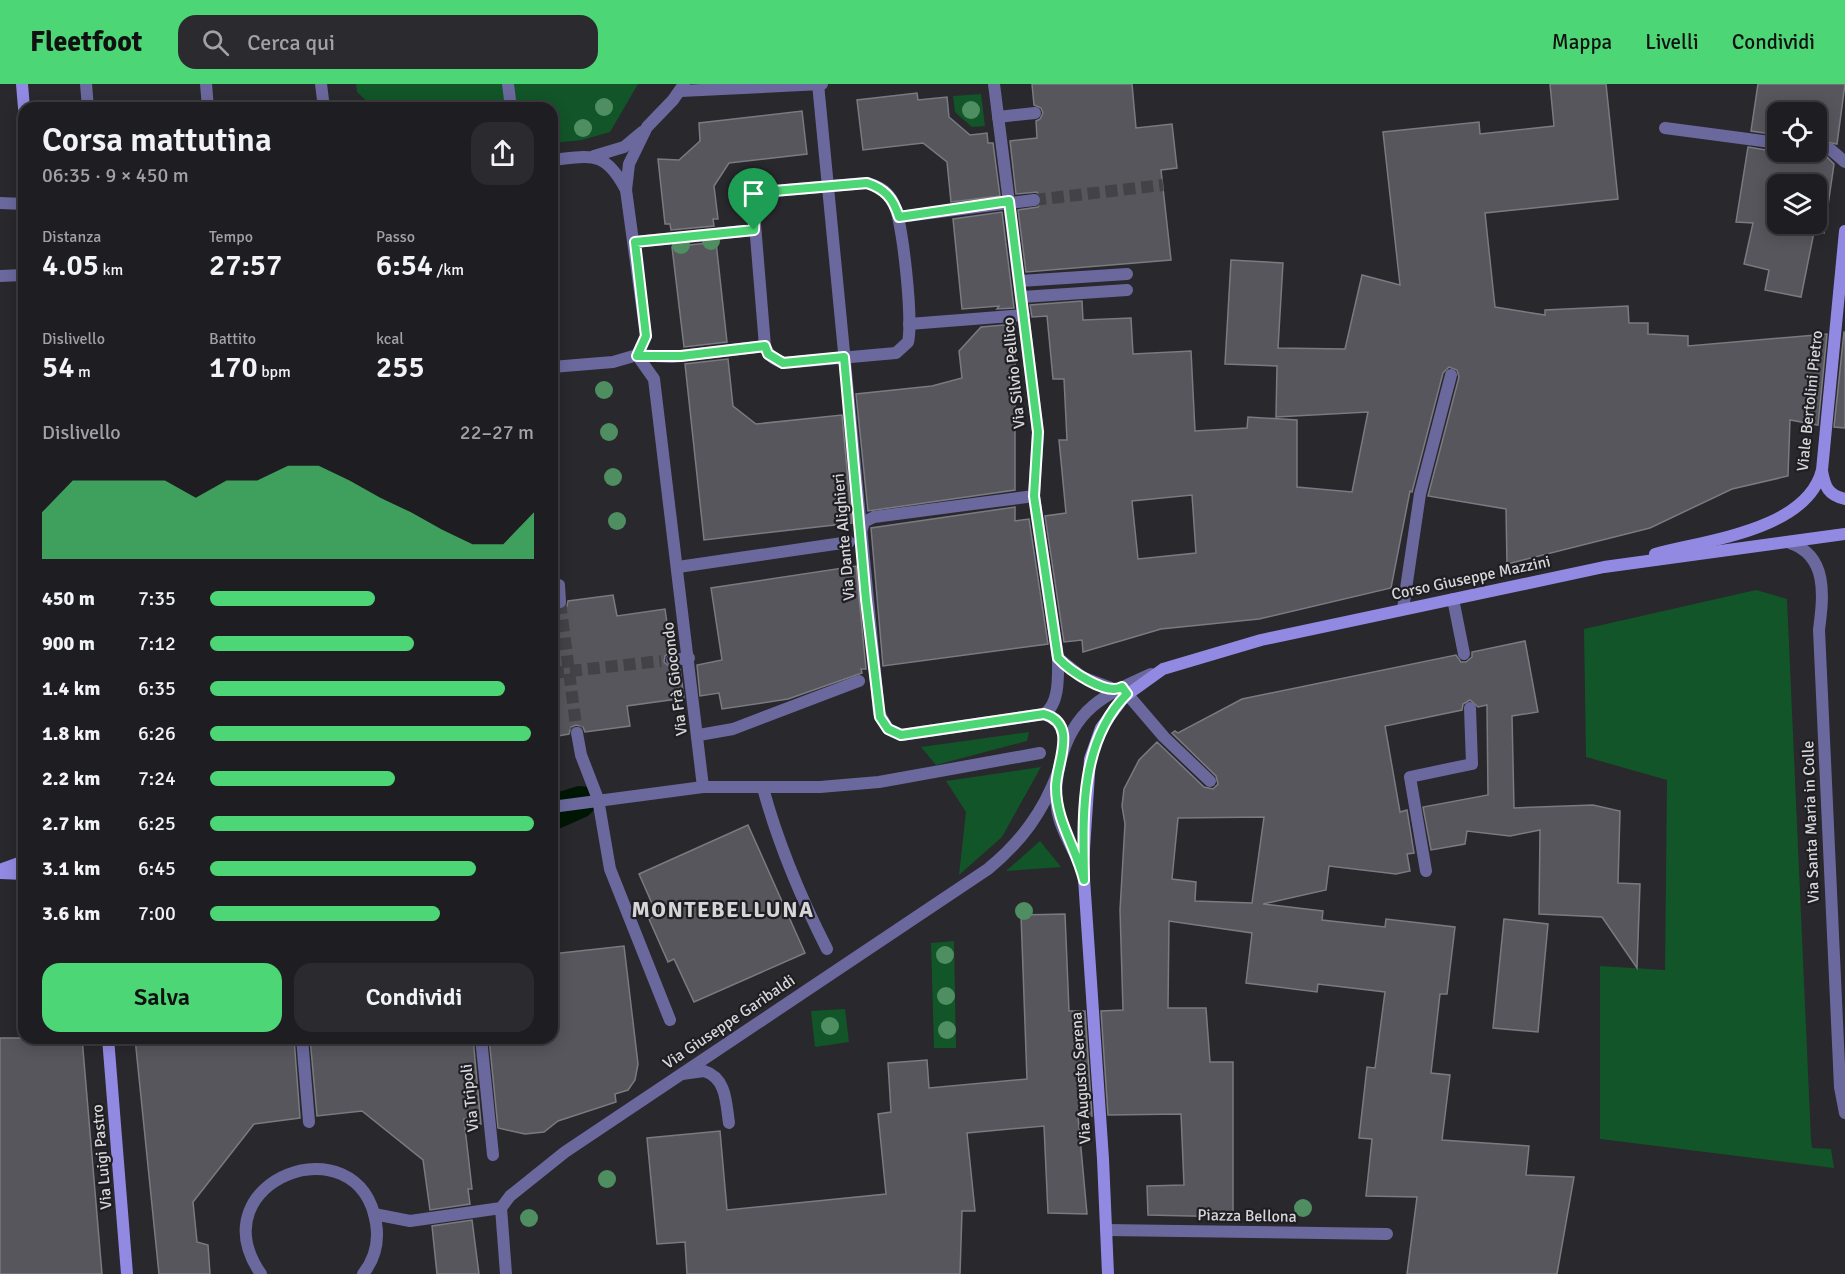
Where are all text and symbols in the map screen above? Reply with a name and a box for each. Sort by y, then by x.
search box [178,15,598,69]
text: Fleetfoot [30,25,142,59]
icon: search [199,26,232,59]
text: Cerca qui [247,29,335,56]
text: Mappa [1552,29,1612,55]
text: Livelli [1645,29,1699,55]
text: Condividi [1732,29,1815,55]
map controls [1767,102,1827,234]
button: locate [1767,102,1827,162]
text: Corsa mattutina [42,120,272,161]
button: share [471,122,534,185]
text: 06:35 · 9 × 450 m [42,163,189,188]
pin [728,168,779,230]
button: layers [1767,174,1827,234]
icon: arrive [737,177,770,210]
text: Distanza [42,227,101,247]
text: Tempo [209,227,253,247]
text: Passo [376,227,415,247]
text: 4.05 [42,247,99,284]
text: 27:57 [209,247,282,284]
text: 6:54 [376,247,433,284]
text: km [99,260,123,280]
text: /km [433,260,464,280]
street label: Via Silvio Pellico [998,316,1030,430]
text: Dislivello [42,329,105,349]
text: Battito [209,329,256,349]
text: kcal [376,329,404,349]
street label: Viale Bertolini Pietro [1793,329,1827,473]
text: 54 [42,349,74,386]
text: 170 [209,349,258,386]
text: 255 [376,349,425,386]
text: m [74,362,91,382]
text: bpm [258,362,291,382]
text: Dislivello [42,420,121,445]
text: 22–27 m [460,420,534,445]
street label: Via Dante Alighieri [828,472,860,602]
street label: Corso Giuseppe Mazzini [1390,551,1552,605]
text: 450 m [42,586,95,611]
text: 7:35 [138,586,176,611]
street label: Via Frà Giocondo [658,621,692,737]
text: 900 m [42,631,95,656]
text: 7:12 [138,631,176,656]
text: 1.4 km [42,676,100,701]
text: 6:35 [138,676,176,701]
text: 1.8 km [42,721,100,746]
text: 6:26 [138,721,176,746]
street label: Via Santa Maria in Colle [1798,740,1824,904]
text: 2.2 km [42,766,100,791]
text: 7:24 [138,766,176,791]
text: 2.7 km [42,811,100,836]
text: 6:25 [138,811,176,836]
text: 3.1 km [42,856,100,881]
text: 6:45 [138,856,176,881]
district label: MONTEBELLUNA [631,896,815,923]
text: 3.6 km [42,901,100,926]
text: 7:00 [138,901,176,926]
button: Salva [42,963,282,1032]
button: Condividi [294,963,534,1032]
street label: Via Giuseppe Garibaldi [659,970,799,1074]
street label: Via Augusto Serena [1066,1011,1096,1145]
street label: Via Tripoli [456,1063,484,1133]
street label: Via Luigi Pastro [87,1103,117,1211]
street label: Piazza Bellona [1197,1205,1297,1227]

